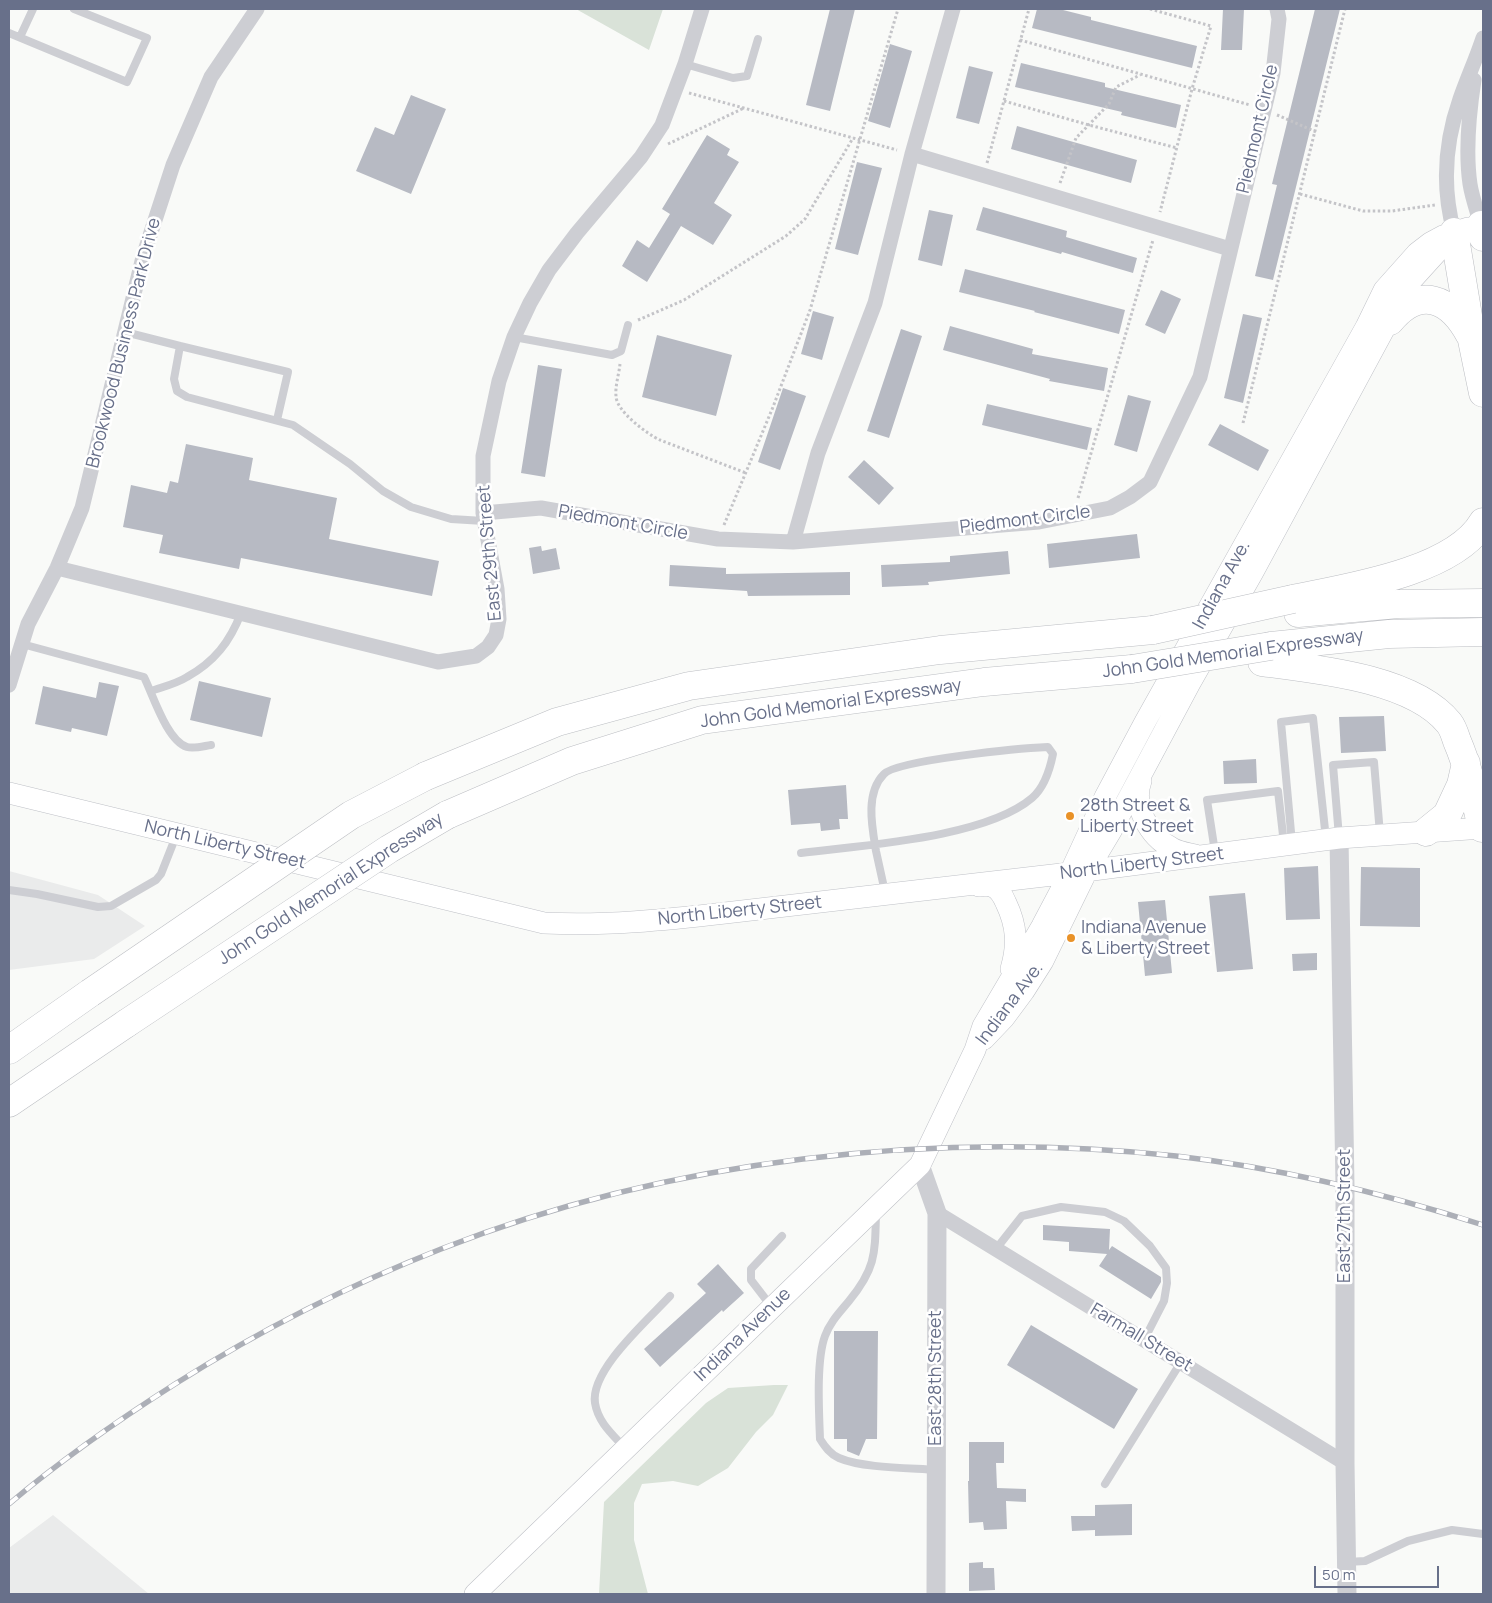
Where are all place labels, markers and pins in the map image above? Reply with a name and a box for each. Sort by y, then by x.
place label: 28th Street & Liberty Street [1080,795,1194,838]
marker: 28th Street & Liberty Street [1064,810,1076,822]
place label: Indiana Avenue & Liberty Street [1081,917,1210,960]
marker: Indiana Avenue & Liberty Street [1065,932,1077,944]

